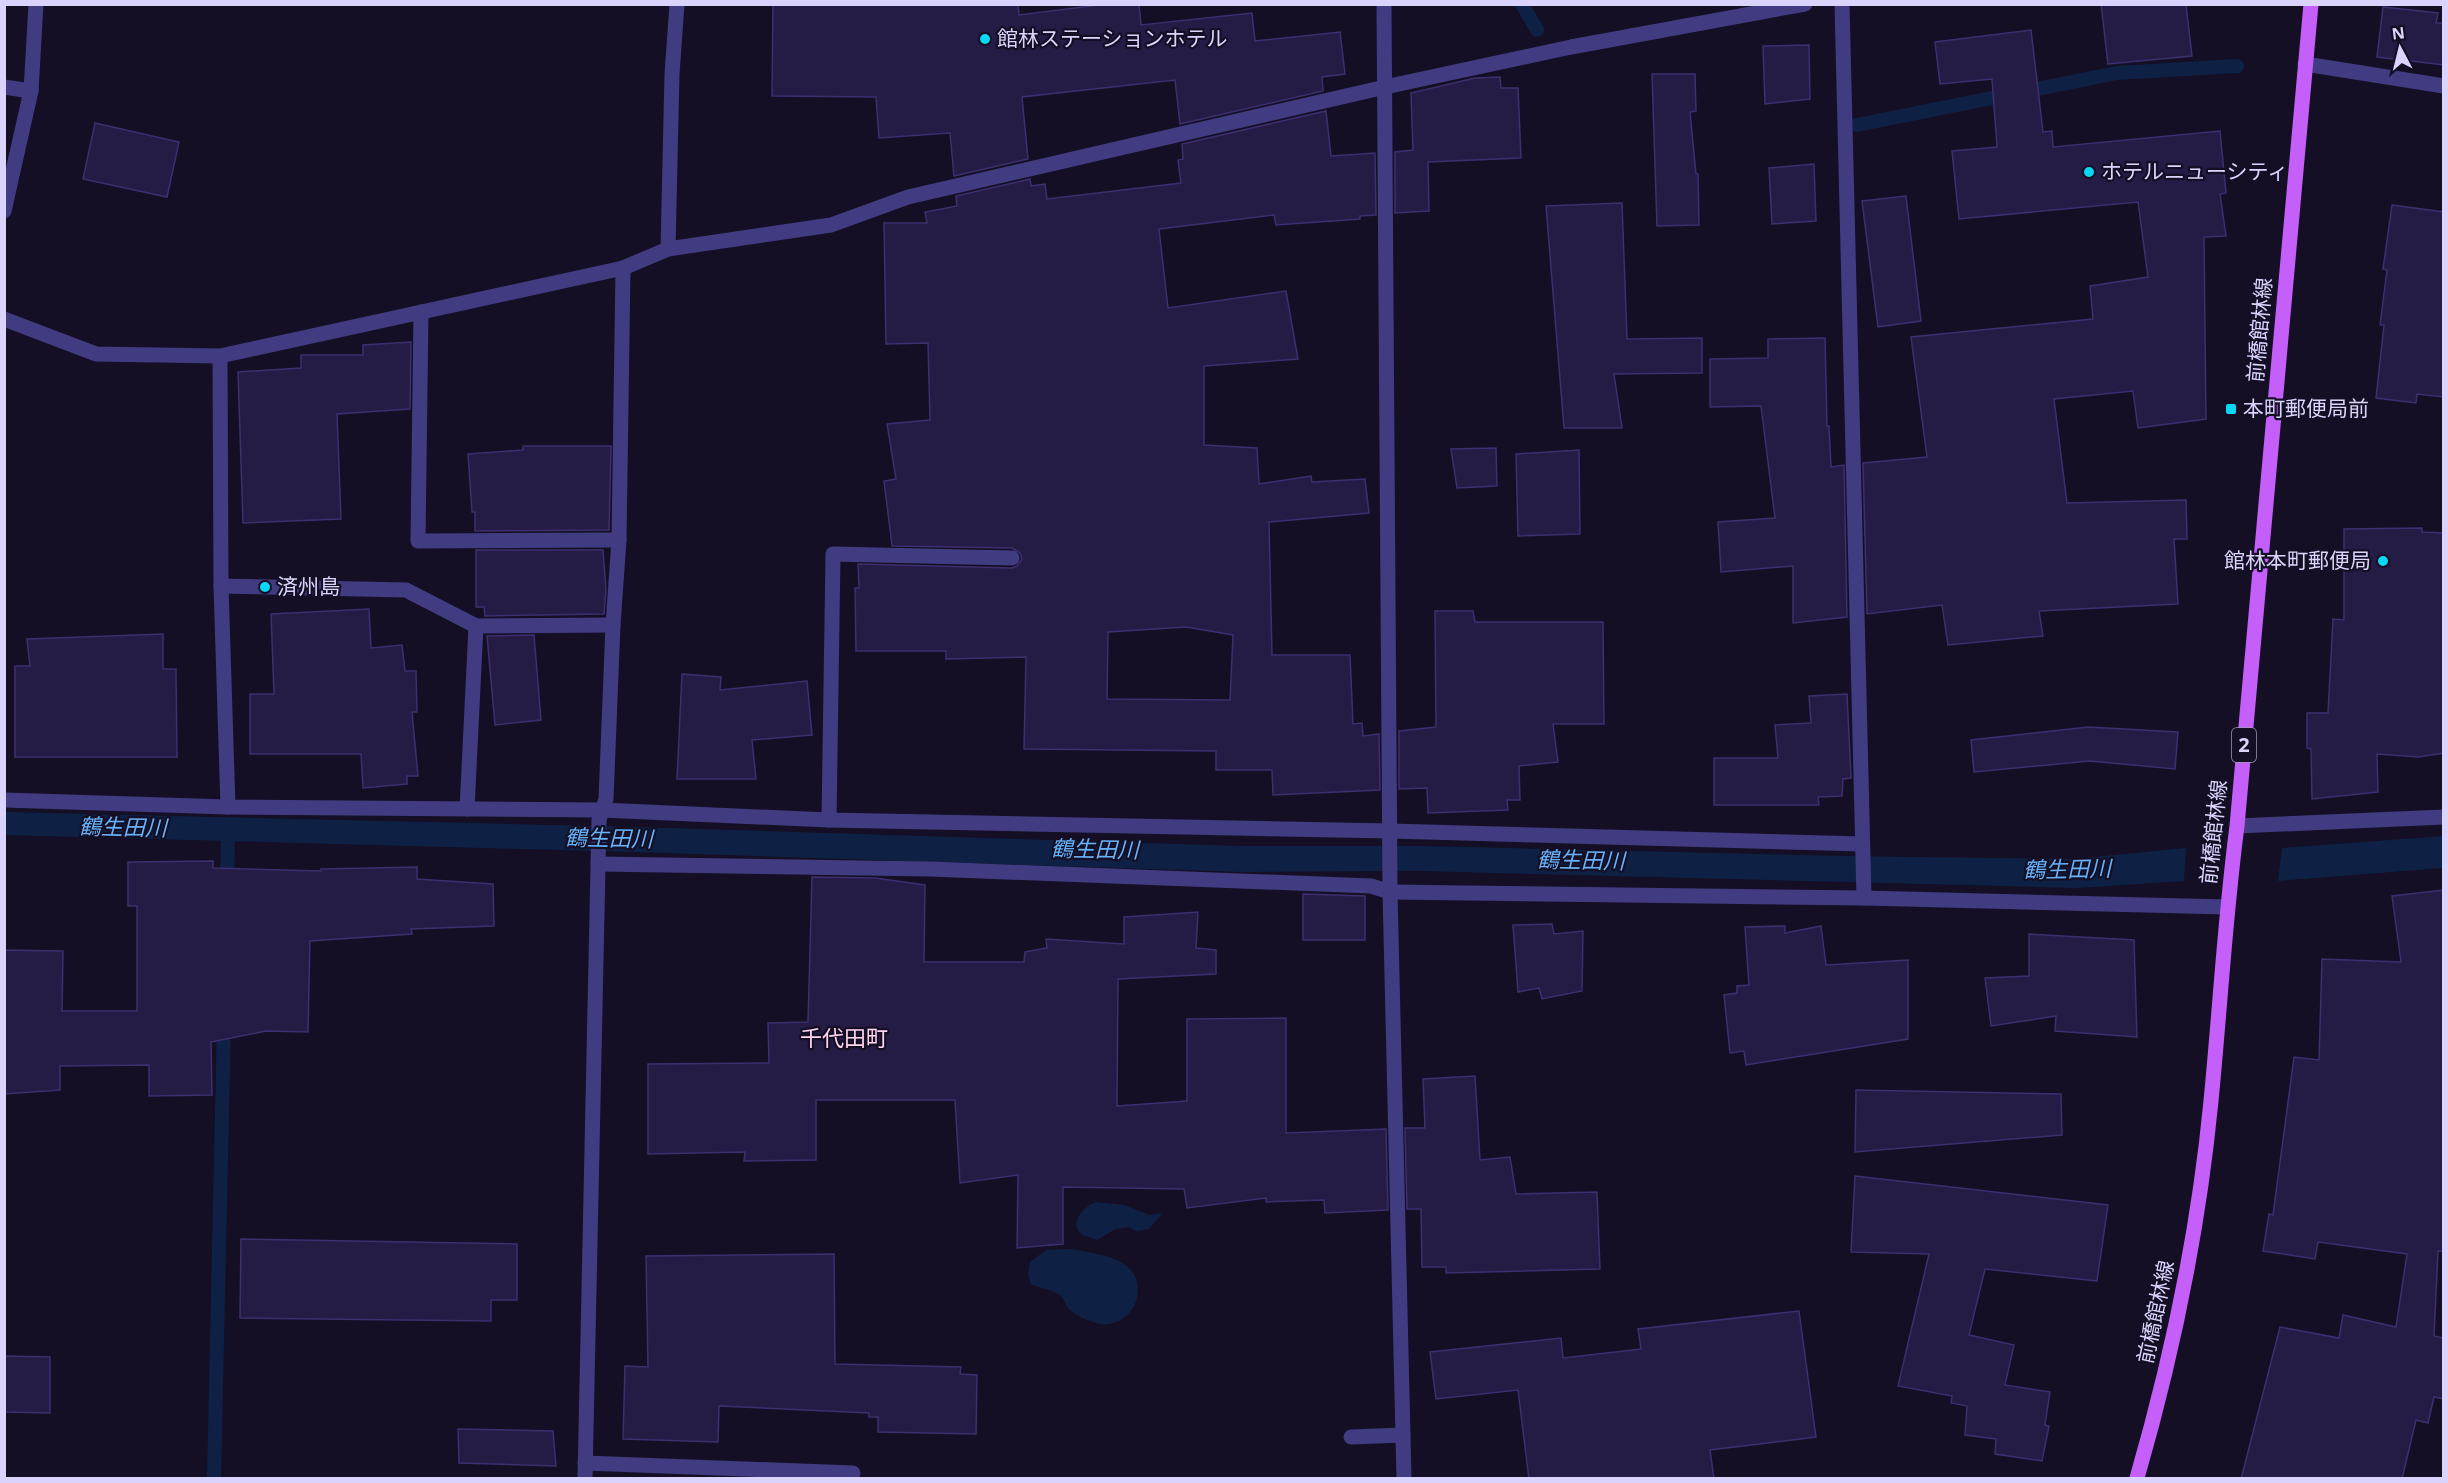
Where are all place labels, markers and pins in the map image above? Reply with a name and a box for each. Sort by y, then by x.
place label: 館林ステーションホテル [997,24,1228,52]
marker: 館林ステーションホテル [978,32,992,46]
place label: ホテルニューシティ [2101,157,2288,185]
marker: ホテルニューシティ [2082,165,2096,179]
place label: 本町郵便局前 [2243,394,2369,422]
marker: 本町郵便局前 [2224,402,2238,416]
place label: 館林本町郵便局 [2224,546,2371,574]
marker: 館林本町郵便局 [2376,554,2390,568]
place label: 済州島 [277,572,340,600]
marker: 済州島 [258,580,272,594]

